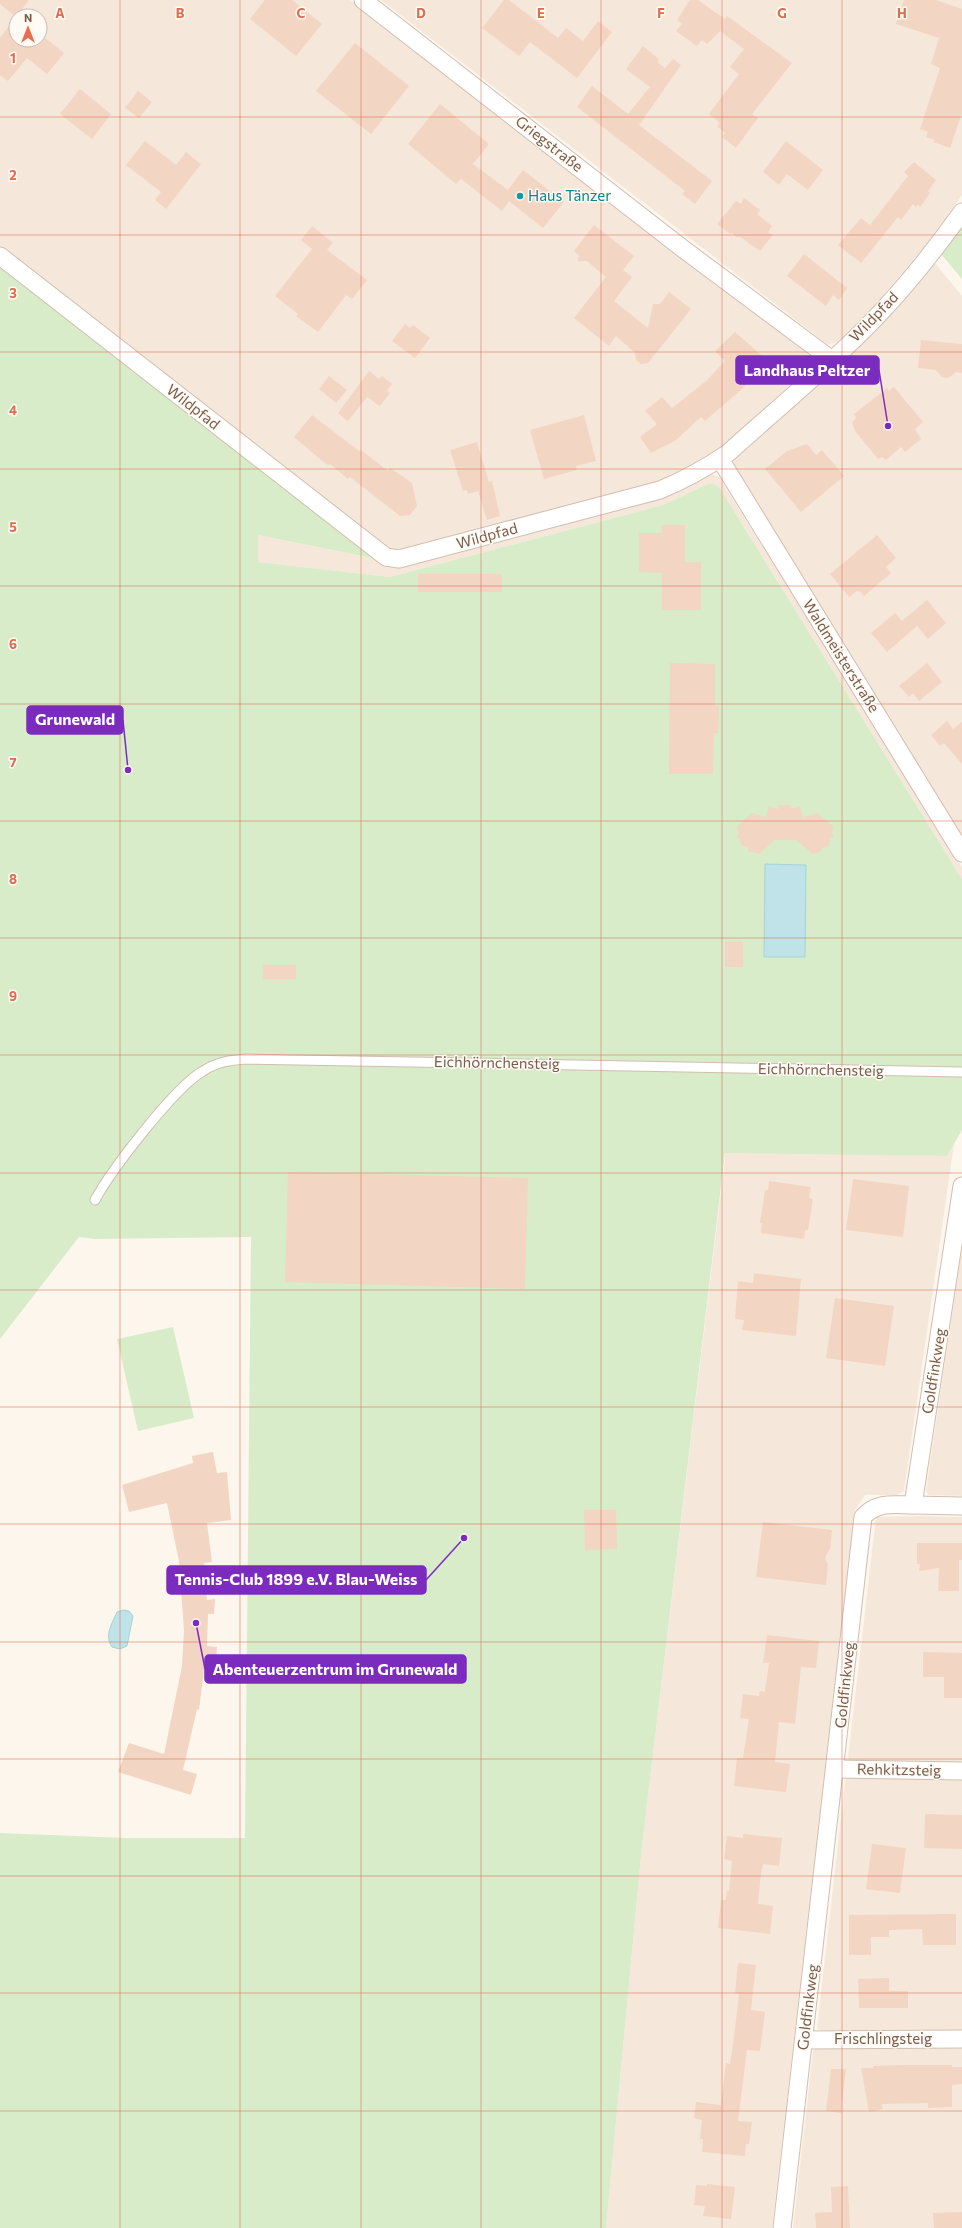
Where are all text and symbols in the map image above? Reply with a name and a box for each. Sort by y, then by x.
text: A [55,5,65,21]
text: B [176,5,185,21]
text: C [297,5,306,21]
text: D [416,5,426,21]
text: E [537,5,545,21]
text: F [657,5,665,21]
text: G [777,5,787,21]
text: H [897,5,907,21]
north arrow [8,8,48,48]
text: N [24,11,32,24]
text: 1 [10,50,16,66]
street label: Griegstraße [512,111,587,175]
text: 2 [9,167,17,183]
place label: Haus Tänzer [528,186,611,204]
marker: Haus Tänzer [515,191,525,201]
text: 3 [9,285,17,301]
street label: Wildpfad [845,288,902,345]
callout: Landhaus Peltzer [736,356,879,384]
text: Landhaus Peltzer [744,360,871,379]
street label: Wildpfad [163,380,224,433]
text: 4 [9,402,17,418]
street label: Wildpfad [454,518,519,552]
text: 5 [9,519,17,535]
street label: Waldmeisterstraße [800,596,884,715]
text: 6 [9,636,17,652]
callout: Grunewald [27,706,123,734]
text: Grunewald [35,709,115,728]
text: 7 [9,754,17,770]
text: 8 [9,871,17,887]
text: 9 [9,988,17,1004]
street label: Eichhörnchensteig [434,1052,560,1072]
street label: Eichhörnchensteig [758,1059,884,1079]
street label: Goldfinkweg [917,1327,949,1415]
callout: Tennis-Club 1899 e.V. Blau-Weiss [167,1566,426,1594]
text: Tennis-Club 1899 e.V. Blau-Weiss [174,1569,418,1588]
street label: Goldfinkweg [831,1641,857,1729]
callout: Abenteuerzentrum im Grunewald [205,1655,466,1683]
text: Abenteuerzentrum im Grunewald [213,1659,457,1678]
street label: Rehkitzsteig [857,1759,941,1779]
street label: Goldfinkweg [793,1963,821,2051]
street label: Frischlingsteig [834,2029,932,2047]

